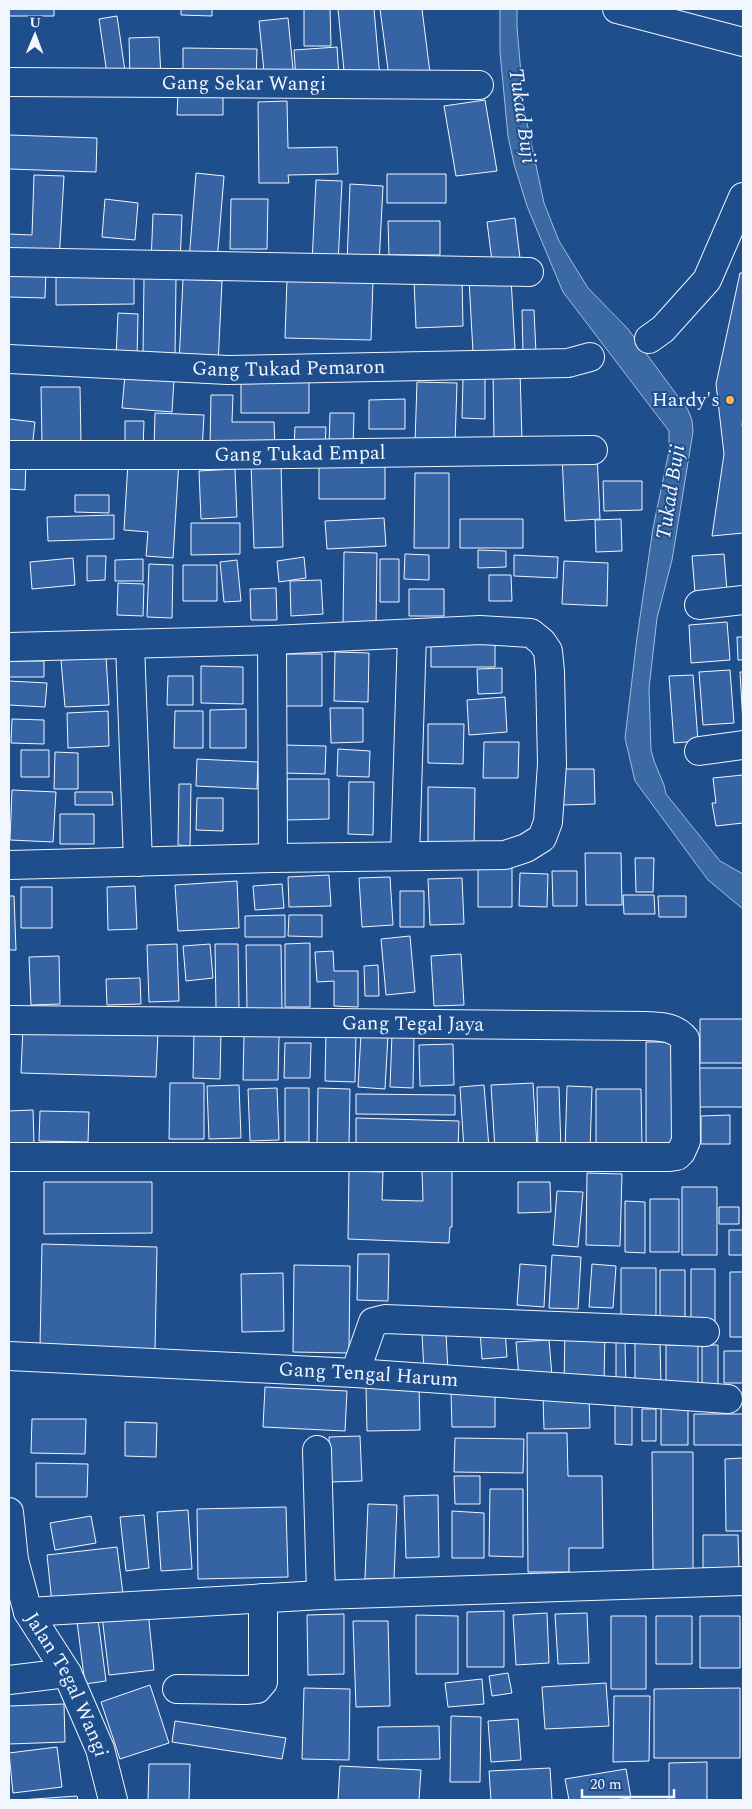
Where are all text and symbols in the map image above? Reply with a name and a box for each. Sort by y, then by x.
north arrow [10,10,60,60]
text: U [29,12,42,33]
water label: Tukad Buji [499,66,545,166]
street label: Gang Sekar Wangi [162,68,326,99]
street label: Gang Tukad Pemaron [191,352,386,385]
place label: Hardy's [652,385,720,415]
marker: Hardy's [724,394,736,406]
street label: Gang Tukad Empal [214,438,386,470]
water label: Tukad Buji [648,442,694,542]
street label: Gang Tegal Jaya [342,1008,485,1039]
street label: Gang Tengal Harum [278,1354,459,1395]
street label: Jalan Tegal Wangi [17,1606,116,1760]
scale bar [582,1766,674,1798]
text: 20 m [590,1773,622,1796]

